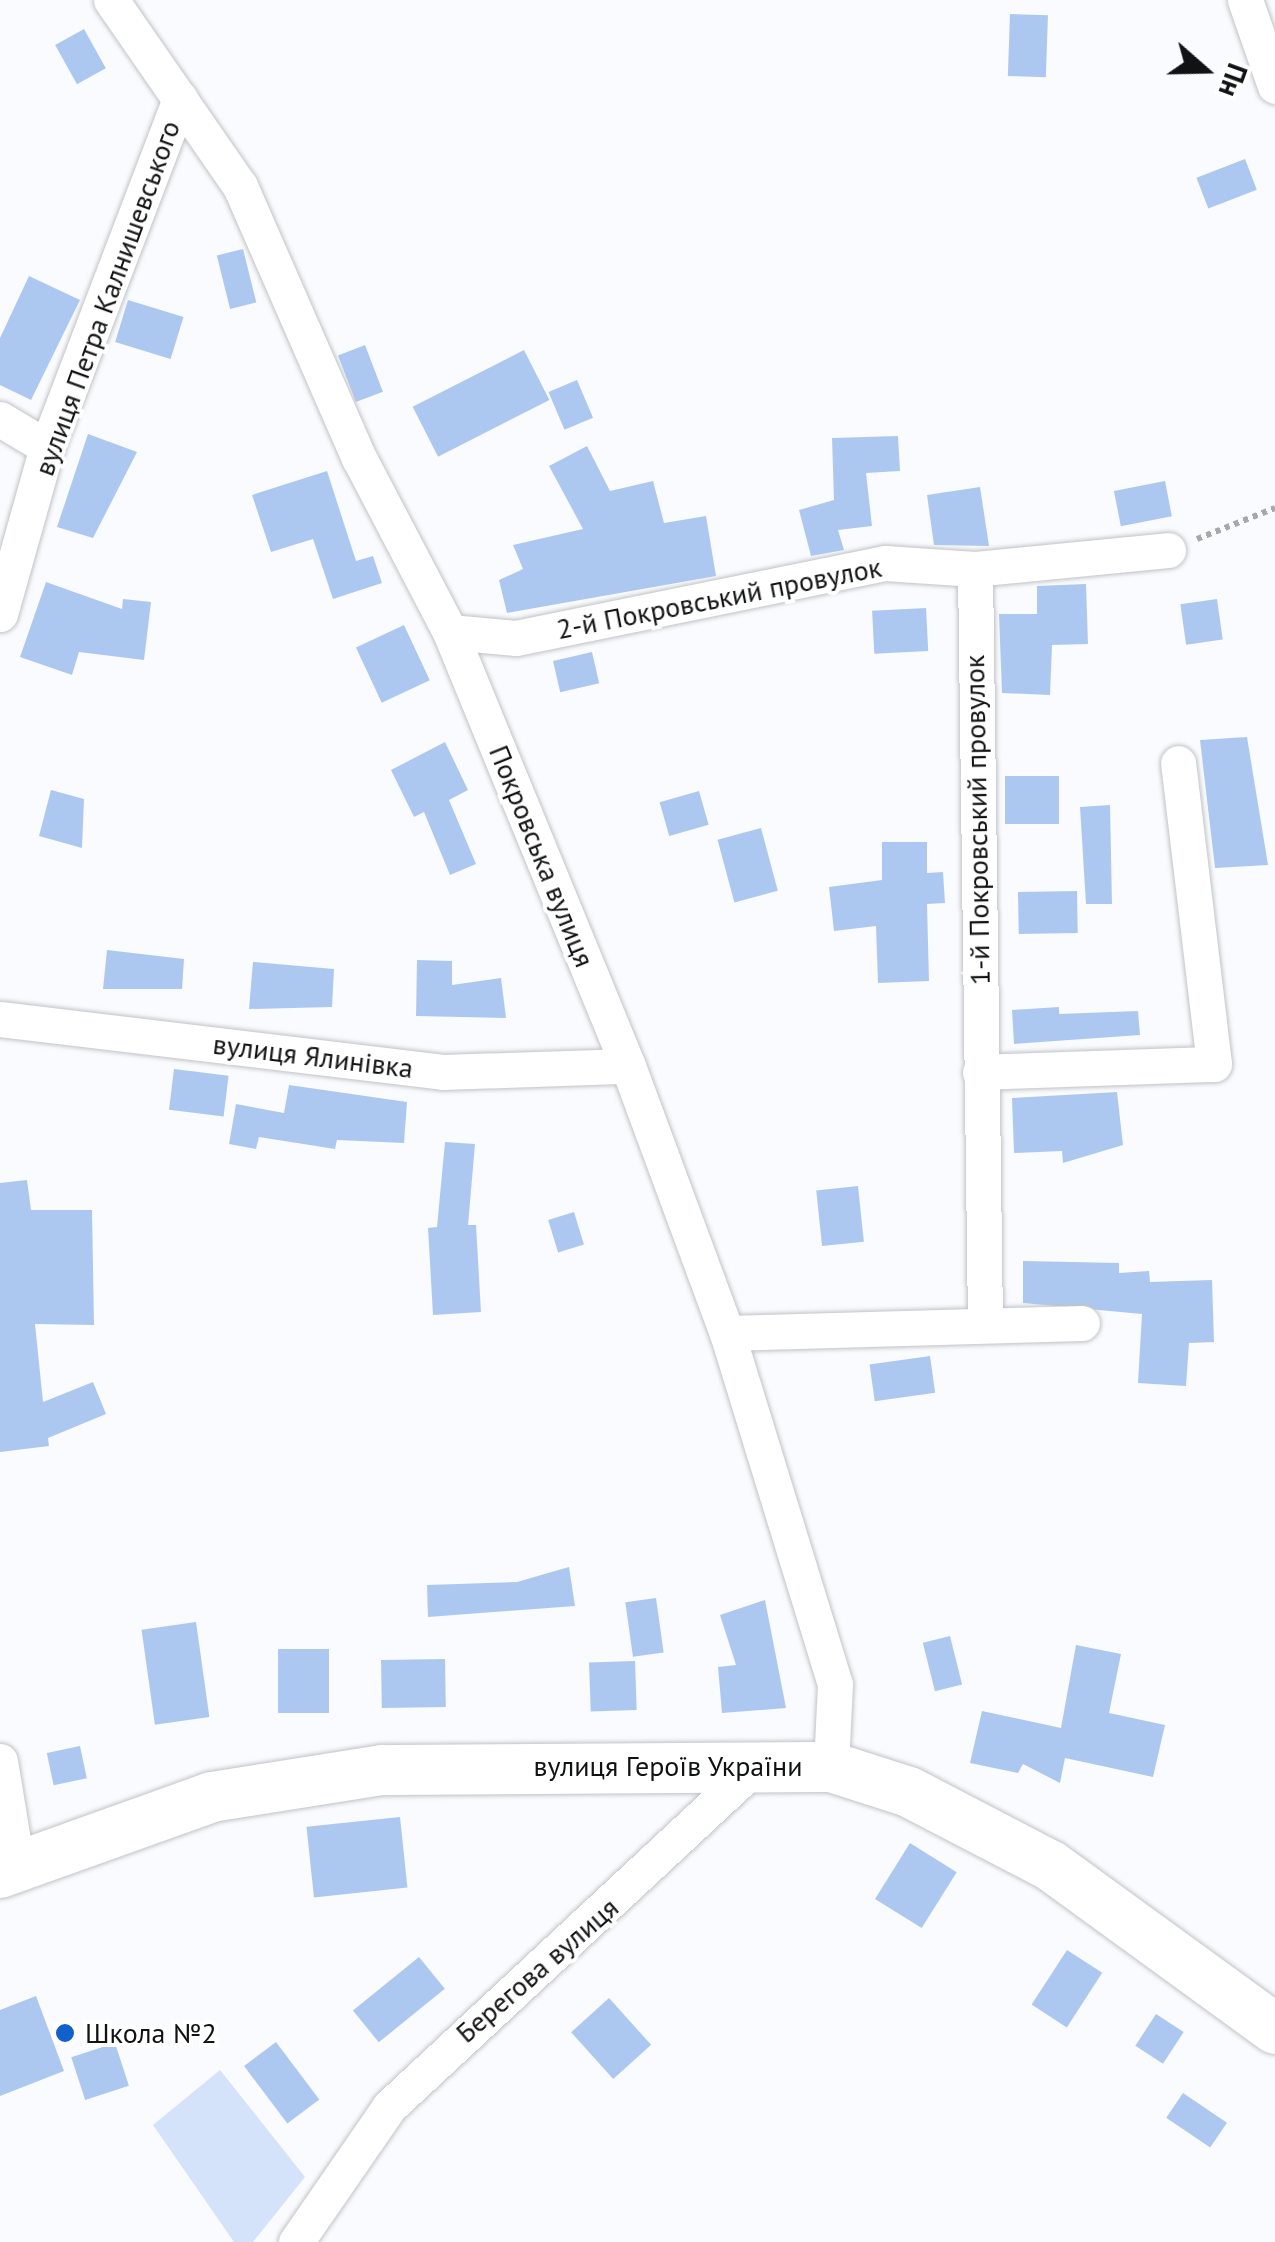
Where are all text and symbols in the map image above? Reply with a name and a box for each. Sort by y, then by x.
north arrow [1155,20,1255,120]
text: Пн [1211,59,1257,102]
street label: вулиця Петра Калнишевського [27,116,187,480]
street label: 2-й Покровський провулок [554,550,884,646]
street label: 1-й Покровський провулок [957,655,997,985]
street label: Покровська вулиця [482,740,602,972]
street label: вулиця Ялинівка [211,1027,415,1085]
street label: вулиця Героїв України [533,1749,803,1783]
street label: Берегова вулиця [449,1890,625,2050]
place label: Школа №2 [85,2016,217,2050]
marker: Школа №2 [54,2022,76,2044]

